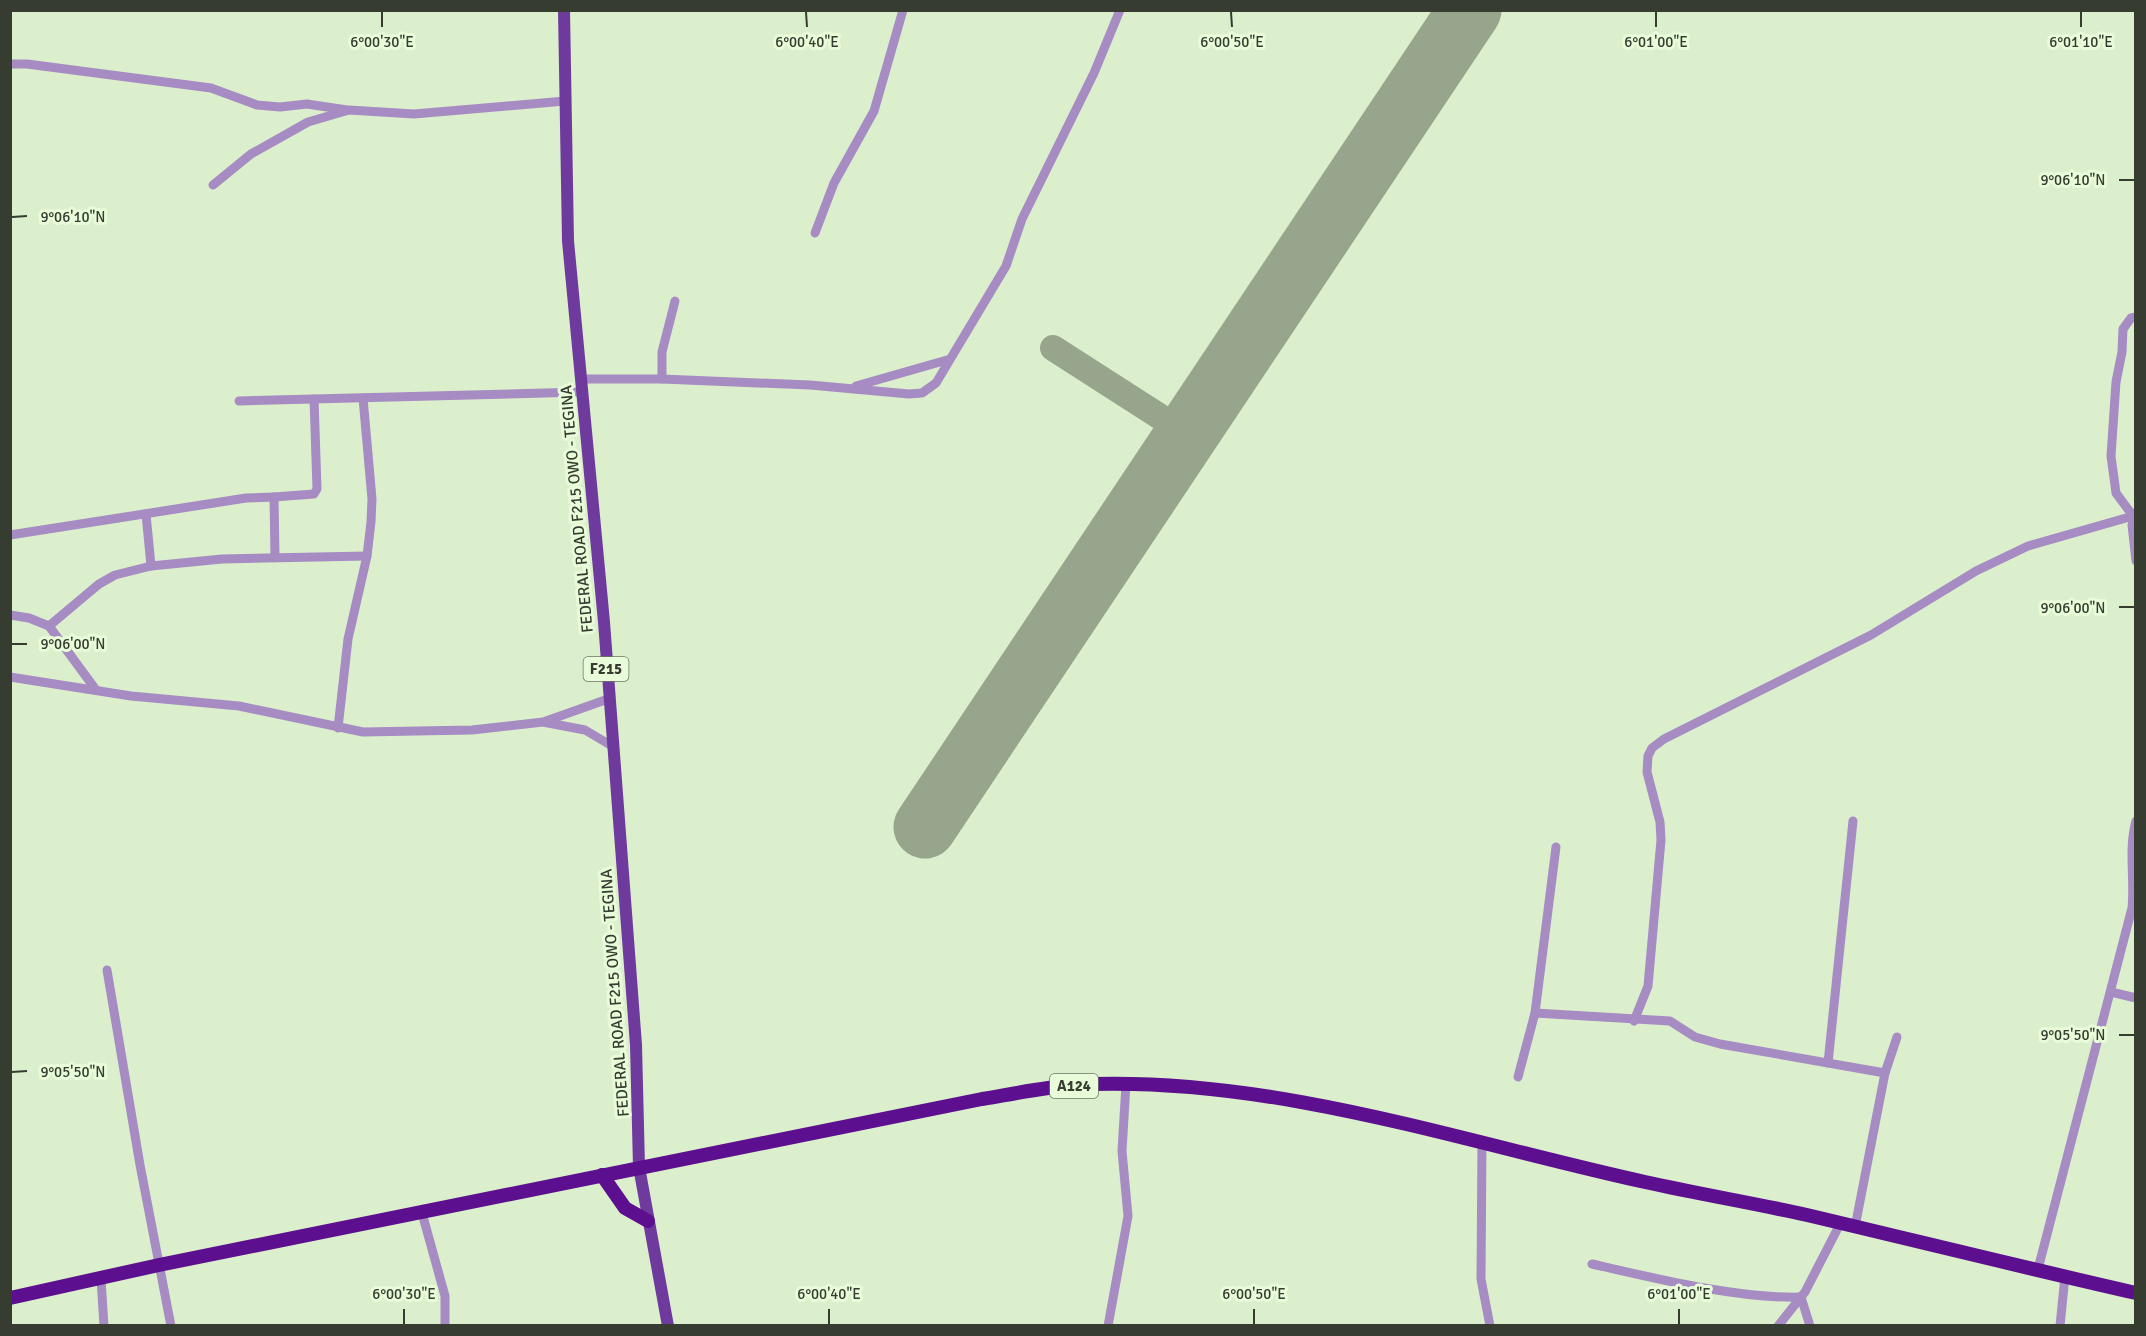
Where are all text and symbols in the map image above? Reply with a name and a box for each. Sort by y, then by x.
text: 6°00'30"E [350,33,414,51]
text: 6°00'40"E [775,33,839,51]
text: 6°00'50"E [1200,33,1264,51]
text: 6°01'00"E [1624,33,1688,51]
text: 6°01'10"E [2049,33,2113,51]
text: 9°06'10"N [2040,171,2106,189]
text: 9°06'10"N [40,208,106,226]
street label: FEDERAL ROAD F215 OWO - TEGINA [556,384,598,634]
text: 9°06'00"N [2040,599,2106,617]
text: 9°06'00"N [40,635,106,653]
road number: F215 [584,657,628,681]
street label: FEDERAL ROAD F215 OWO - TEGINA [596,868,634,1118]
text: 9°05'50"N [2040,1026,2106,1044]
text: 9°05'50"N [40,1063,106,1081]
road number: A124 [1050,1074,1098,1098]
text: 6°00'30"E [372,1285,436,1303]
text: 6°00'40"E [797,1285,861,1303]
text: 6°00'50"E [1222,1285,1286,1303]
text: 6°01'00"E [1647,1285,1711,1303]

